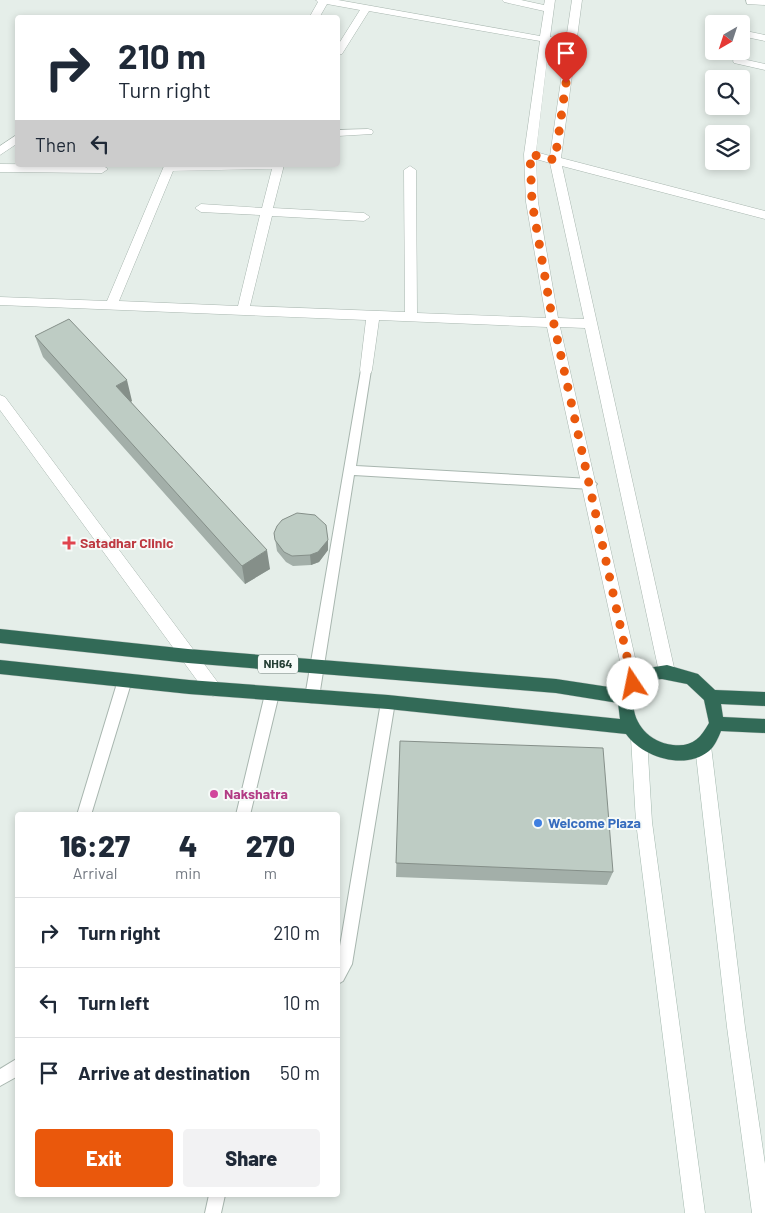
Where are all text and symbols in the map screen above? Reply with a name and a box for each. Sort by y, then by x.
north arrow [705,15,750,60]
map controls [705,15,750,170]
pin [545,32,587,83]
text: 210 m [118,34,206,76]
icon: right [35,35,100,100]
icon: arrive [552,39,580,67]
button: search [705,70,750,115]
text: Turn right [118,76,211,102]
button: layers [705,125,750,170]
icon: left [86,130,114,158]
text: Then [35,133,76,156]
place label: Satadhar Clinic [80,534,174,551]
marker: Satadhar Clinic [62,536,76,550]
road number: NH64 [258,654,298,674]
position arrow [606,657,658,709]
place label: Nakshatra [224,785,288,802]
marker: Nakshatra [208,788,220,800]
place label: Welcome Plaza [548,814,641,831]
marker: Welcome Plaza [532,817,544,829]
text: 16:27 [60,827,130,863]
text: 4 [179,827,197,863]
text: 270 [246,827,295,863]
text: Arrival [73,863,117,882]
text: min [175,863,201,882]
text: m [264,863,277,882]
icon: right [35,919,63,947]
text: Turn right [78,921,160,944]
text: 210 m [273,921,320,944]
icon: left [35,989,63,1017]
text: Turn left [78,991,149,1014]
text: 10 m [283,991,320,1014]
icon: arrive [35,1059,63,1087]
text: Arrive at destination [78,1061,250,1084]
text: 50 m [280,1061,320,1084]
button: Exit [35,1129,173,1187]
button: Share [183,1129,320,1187]

